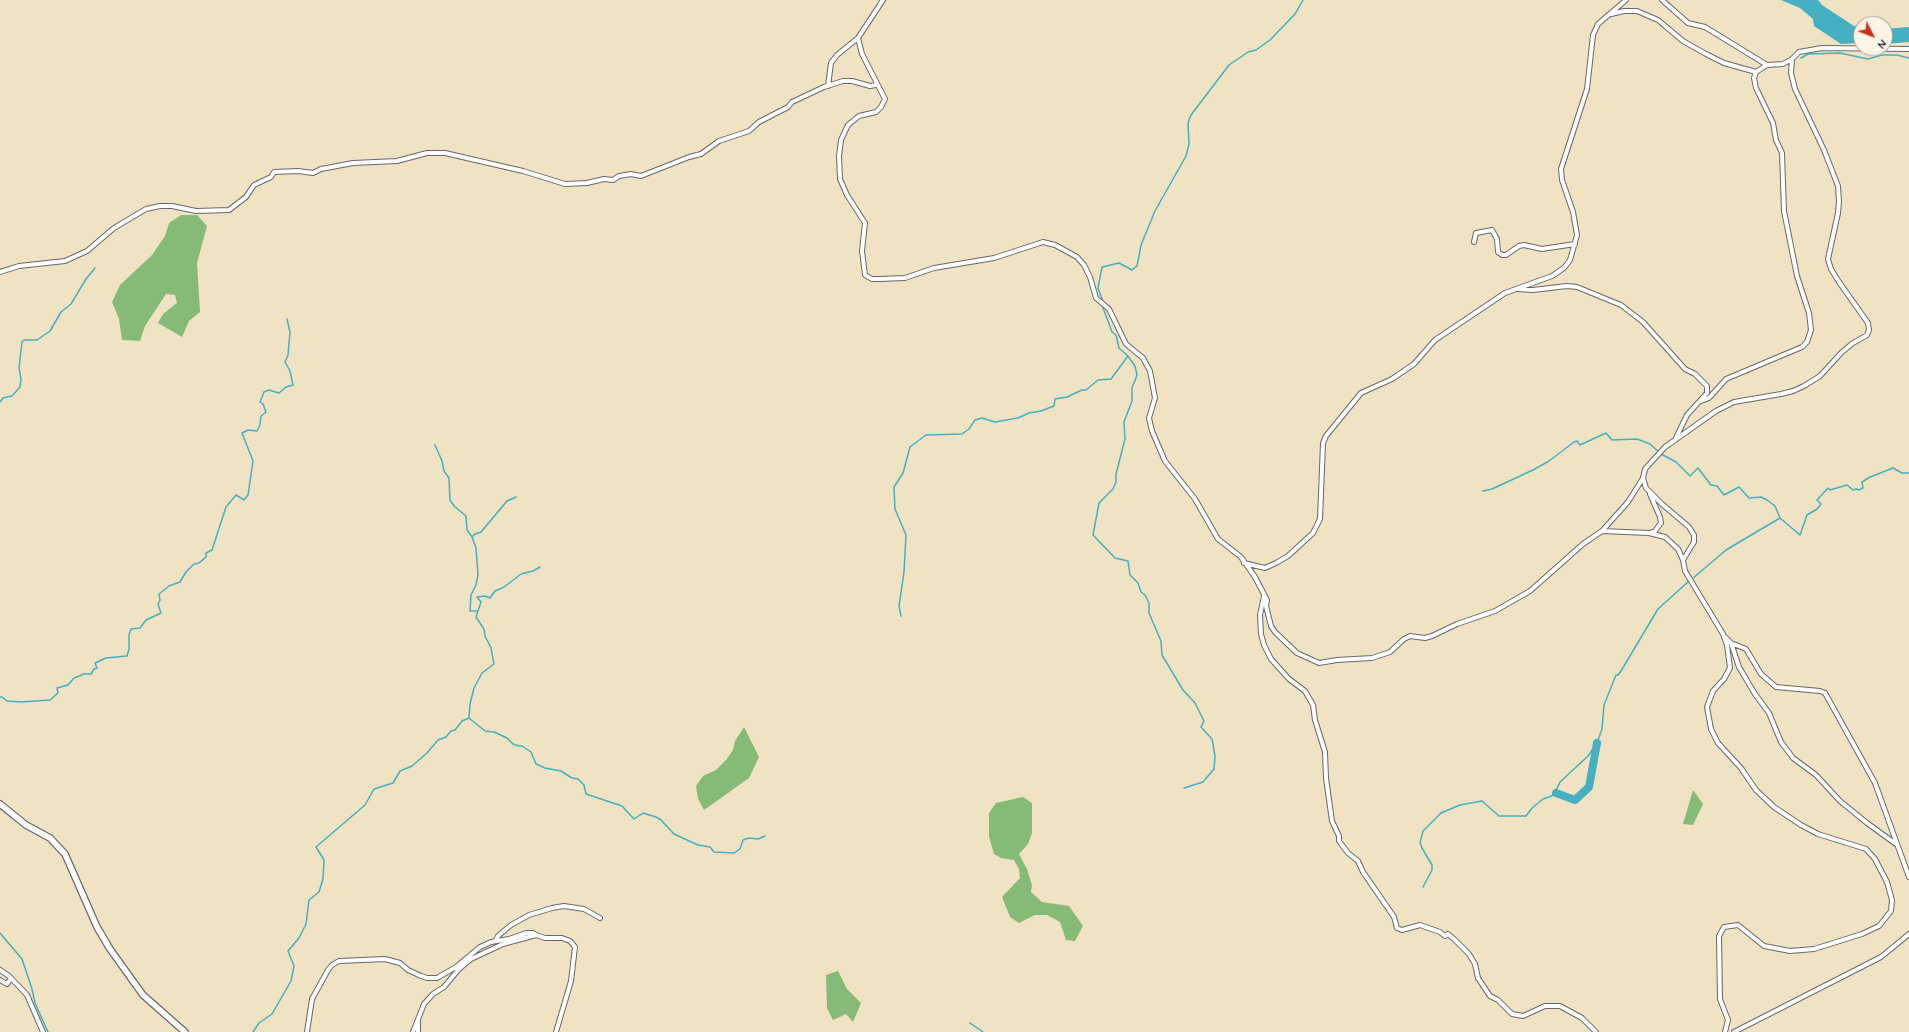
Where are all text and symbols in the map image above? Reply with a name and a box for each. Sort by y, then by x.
north arrow [1853,16,1893,56]
text: N [1874,36,1889,51]

